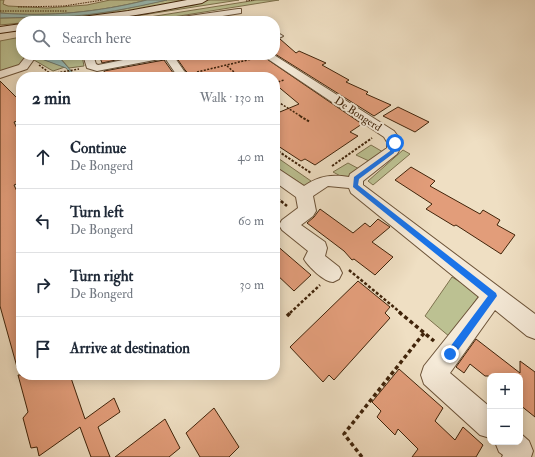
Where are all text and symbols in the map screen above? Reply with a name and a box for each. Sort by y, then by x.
search box [16,16,280,60]
icon: search [30,27,52,49]
text: Search here [62,29,131,48]
text: 2 min [32,88,71,109]
text: Walk · 130 m [200,90,264,106]
street label: De Bongerd [332,94,384,134]
route start [386,134,404,152]
text: Continue [70,139,126,158]
icon: ahead [32,146,54,168]
text: 40 m [238,149,264,165]
text: De Bongerd [70,158,133,174]
text: Turn left [70,203,124,222]
icon: left [32,210,54,232]
text: 60 m [238,213,264,229]
text: De Bongerd [70,222,133,238]
text: Turn right [70,267,133,286]
icon: right [32,274,54,296]
text: 30 m [240,277,264,293]
text: De Bongerd [70,286,133,302]
icon: arrive [32,338,54,360]
text: Arrive at destination [70,339,190,358]
route end [441,345,459,363]
map controls [487,373,523,445]
button: + [487,373,523,409]
button: − [487,409,523,445]

